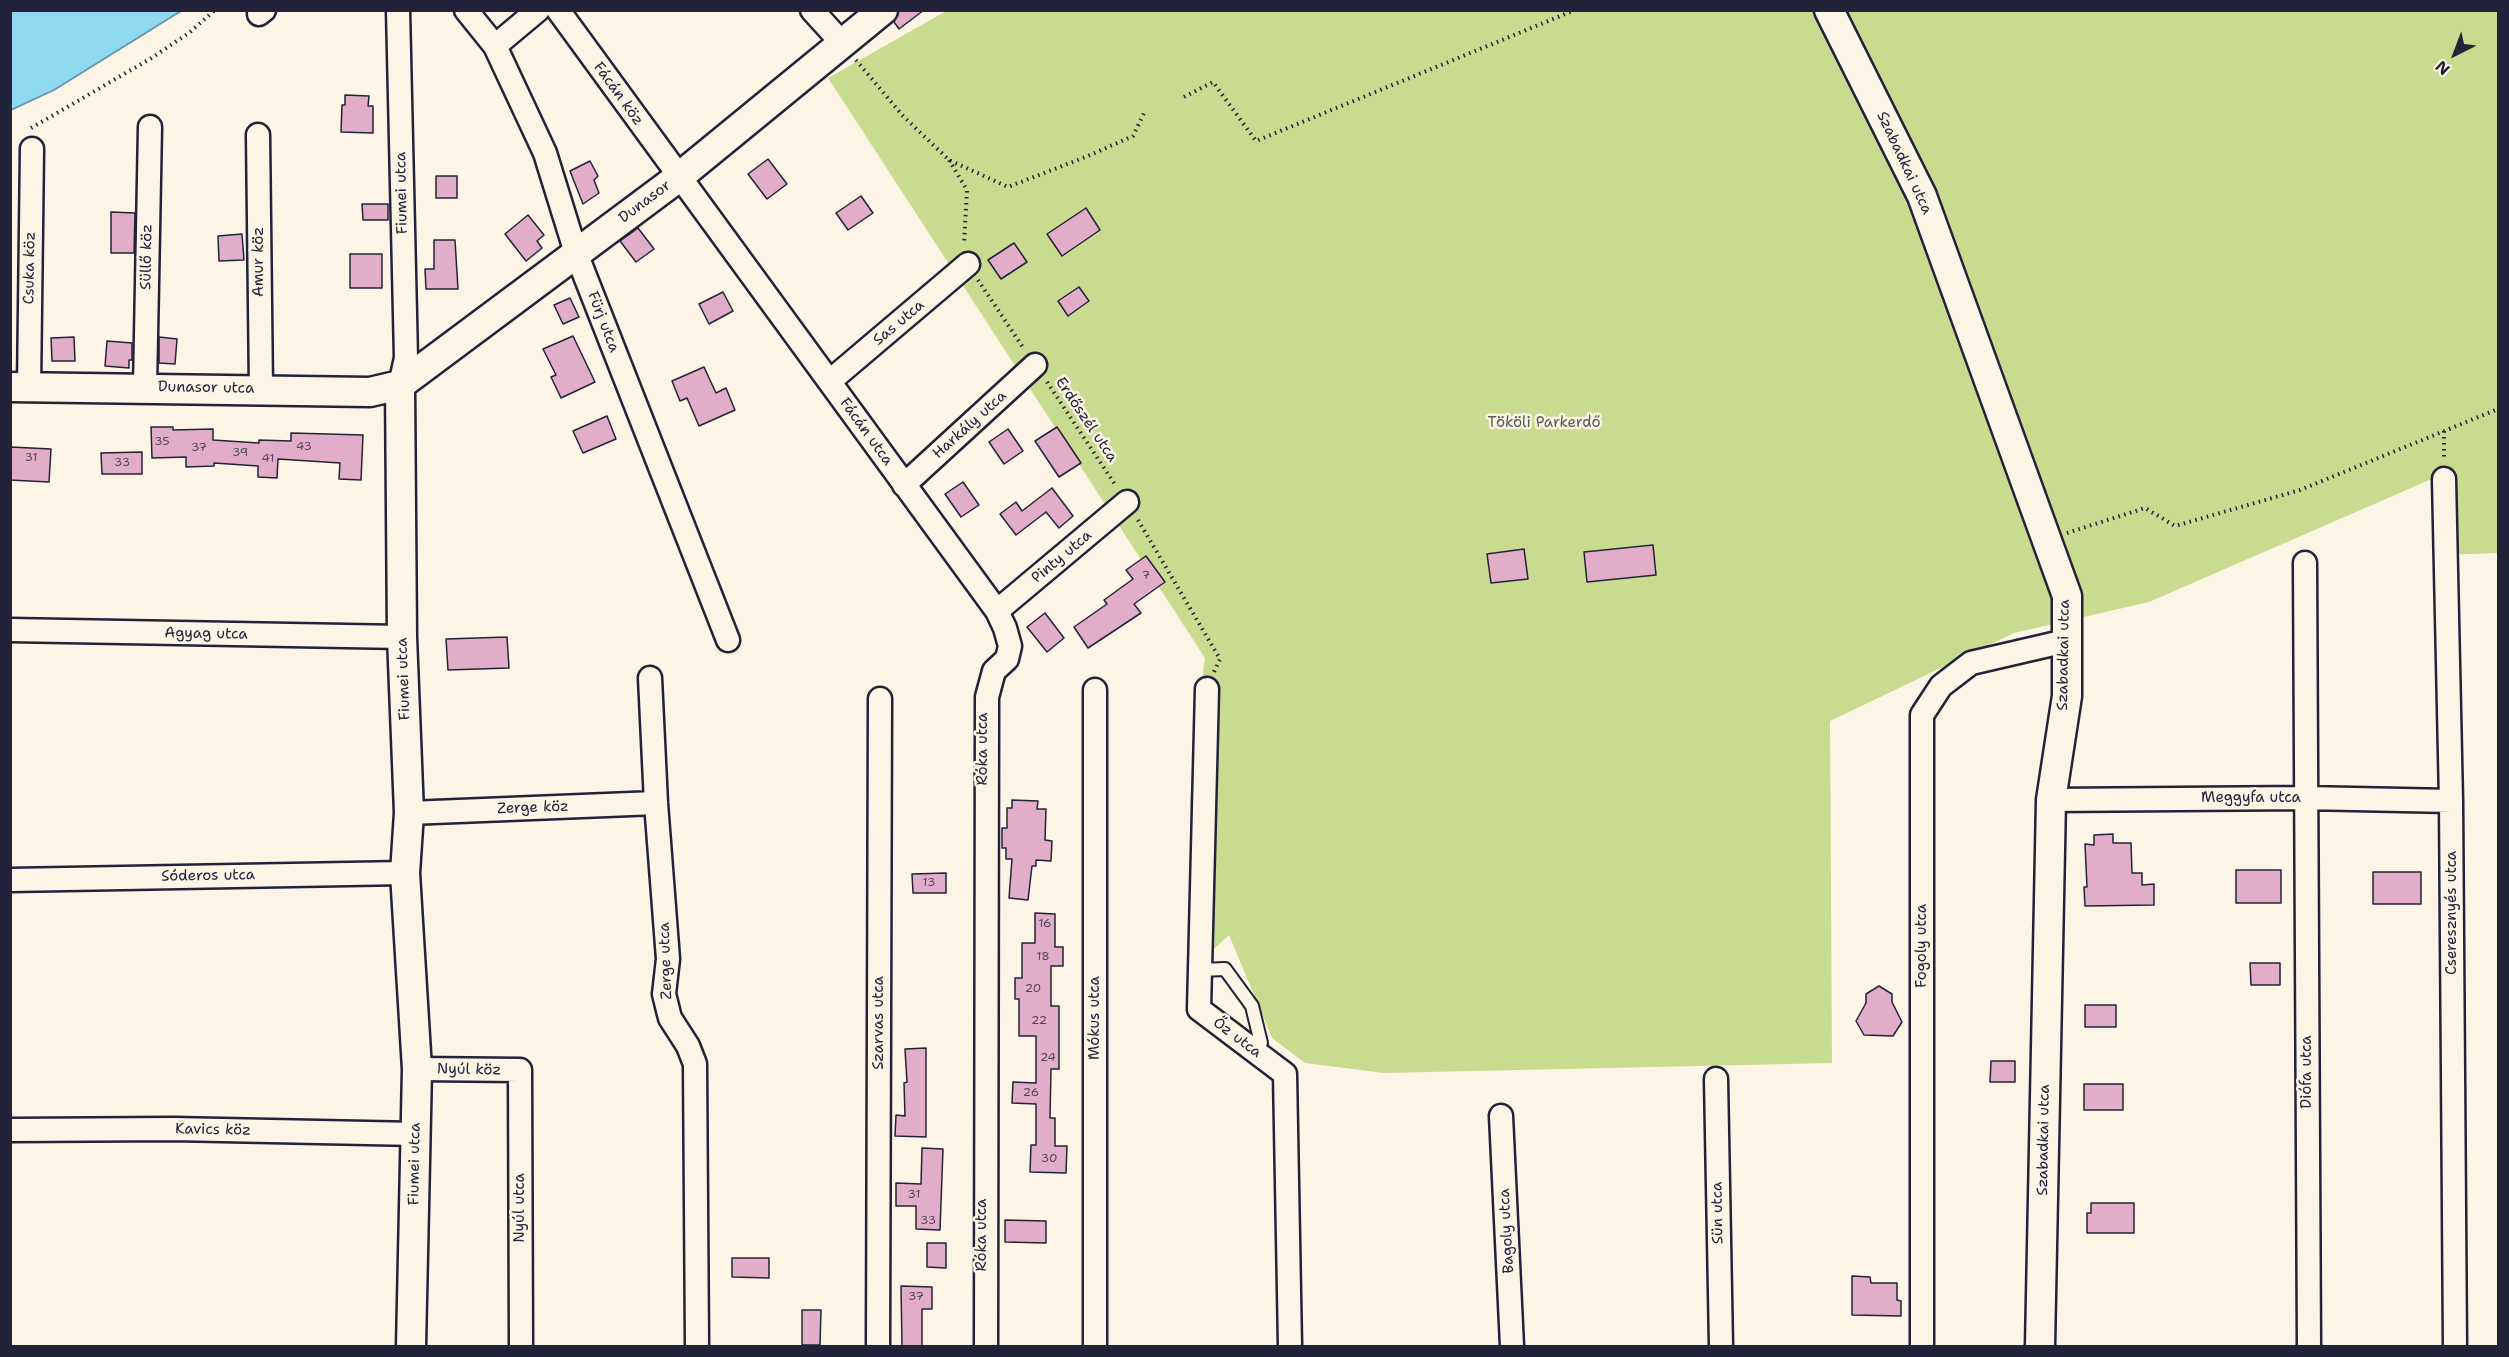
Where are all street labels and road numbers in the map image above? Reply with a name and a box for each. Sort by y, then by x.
street label: Fácán köz [589,59,647,129]
street label: Szabadkai utca [1872,109,1936,217]
street label: Fiumei utca [392,151,412,235]
street label: Dunasor [616,177,674,227]
street label: Süllő köz [137,224,157,290]
street label: Amur köz [250,227,268,297]
street label: Csuka köz [20,231,40,305]
street label: Fürj utca [583,289,623,355]
street label: Sas utca [870,296,928,350]
street label: Erdőszél utca [1051,374,1121,466]
street label: Dunasor utca [158,378,254,398]
street label: Harkály utca [929,387,1011,463]
street label: Fácán utca [835,395,897,469]
street label: Pinty utca [1028,527,1096,587]
street label: Szabadkai utca [2054,599,2074,711]
street label: Agyag utca [164,624,248,644]
street label: Fiumei utca [394,637,414,721]
street label: Róka utca [974,713,992,785]
street label: Meggyfa utca [2201,789,2301,807]
street label: Zerge köz [497,798,569,818]
street label: Cseresznyés utca [2443,851,2461,975]
street label: Sóderos utca [161,866,255,886]
street label: Fogoly utca [1913,904,1931,988]
street label: Zerge utca [656,922,676,1000]
street label: Szarvas utca [870,976,888,1070]
street label: Mókus utca [1086,976,1104,1060]
street label: Őz utca [1209,1014,1265,1062]
street label: Diófa utca [2298,1035,2316,1109]
street label: Nyúl köz [437,1060,501,1080]
street label: Szabadkai utca [2034,1084,2054,1196]
street label: Kavics köz [175,1120,251,1140]
street label: Fiumei utca [405,1122,425,1206]
street label: Nyúl utca [511,1173,529,1243]
street label: Sün utca [1708,1182,1728,1244]
street label: Bagoly utca [1496,1188,1518,1274]
street label: Róka utca [973,1199,991,1271]

